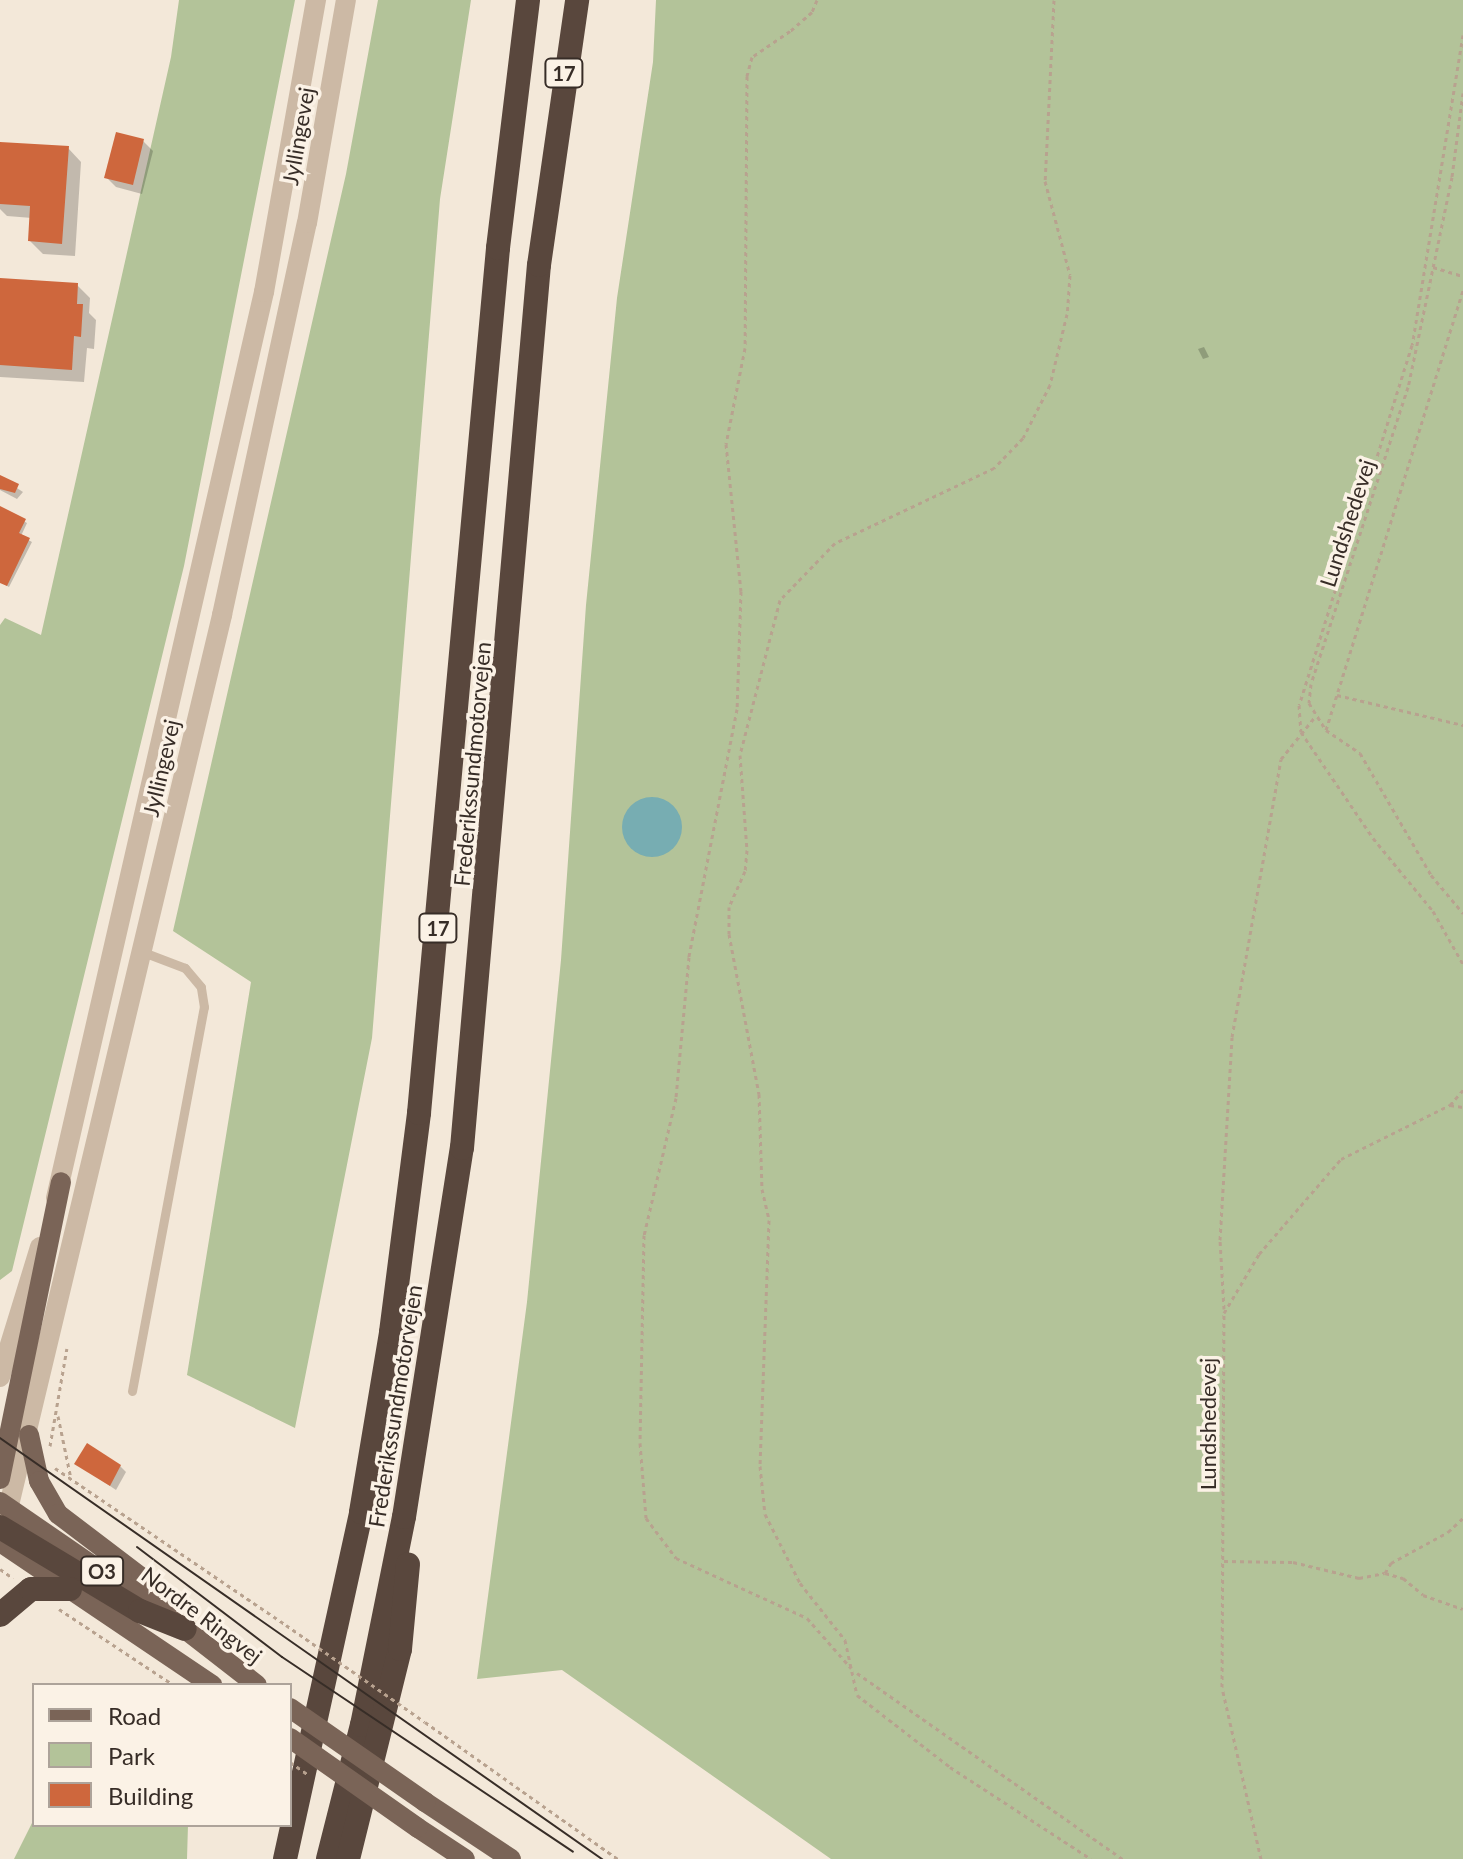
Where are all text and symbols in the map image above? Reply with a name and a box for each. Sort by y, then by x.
road number: 17 [544,57,584,89]
street label: Jyllingevej [276,85,320,187]
street label: Lundshedevej [1314,456,1380,590]
street label: Frederikssundmotorvejen [448,641,496,887]
street label: Jyllingevej [137,717,185,819]
road number: 17 [418,912,458,944]
street label: Frederikssundmotorvejen [363,1283,427,1529]
street label: Lundshedevej [1195,1358,1221,1490]
road number: O3 [80,1555,124,1587]
street label: Nordre Ringvej [136,1561,268,1669]
legend [32,1683,292,1827]
text: Road [108,1701,161,1730]
text: Park [108,1741,155,1770]
text: Building [108,1781,193,1810]

